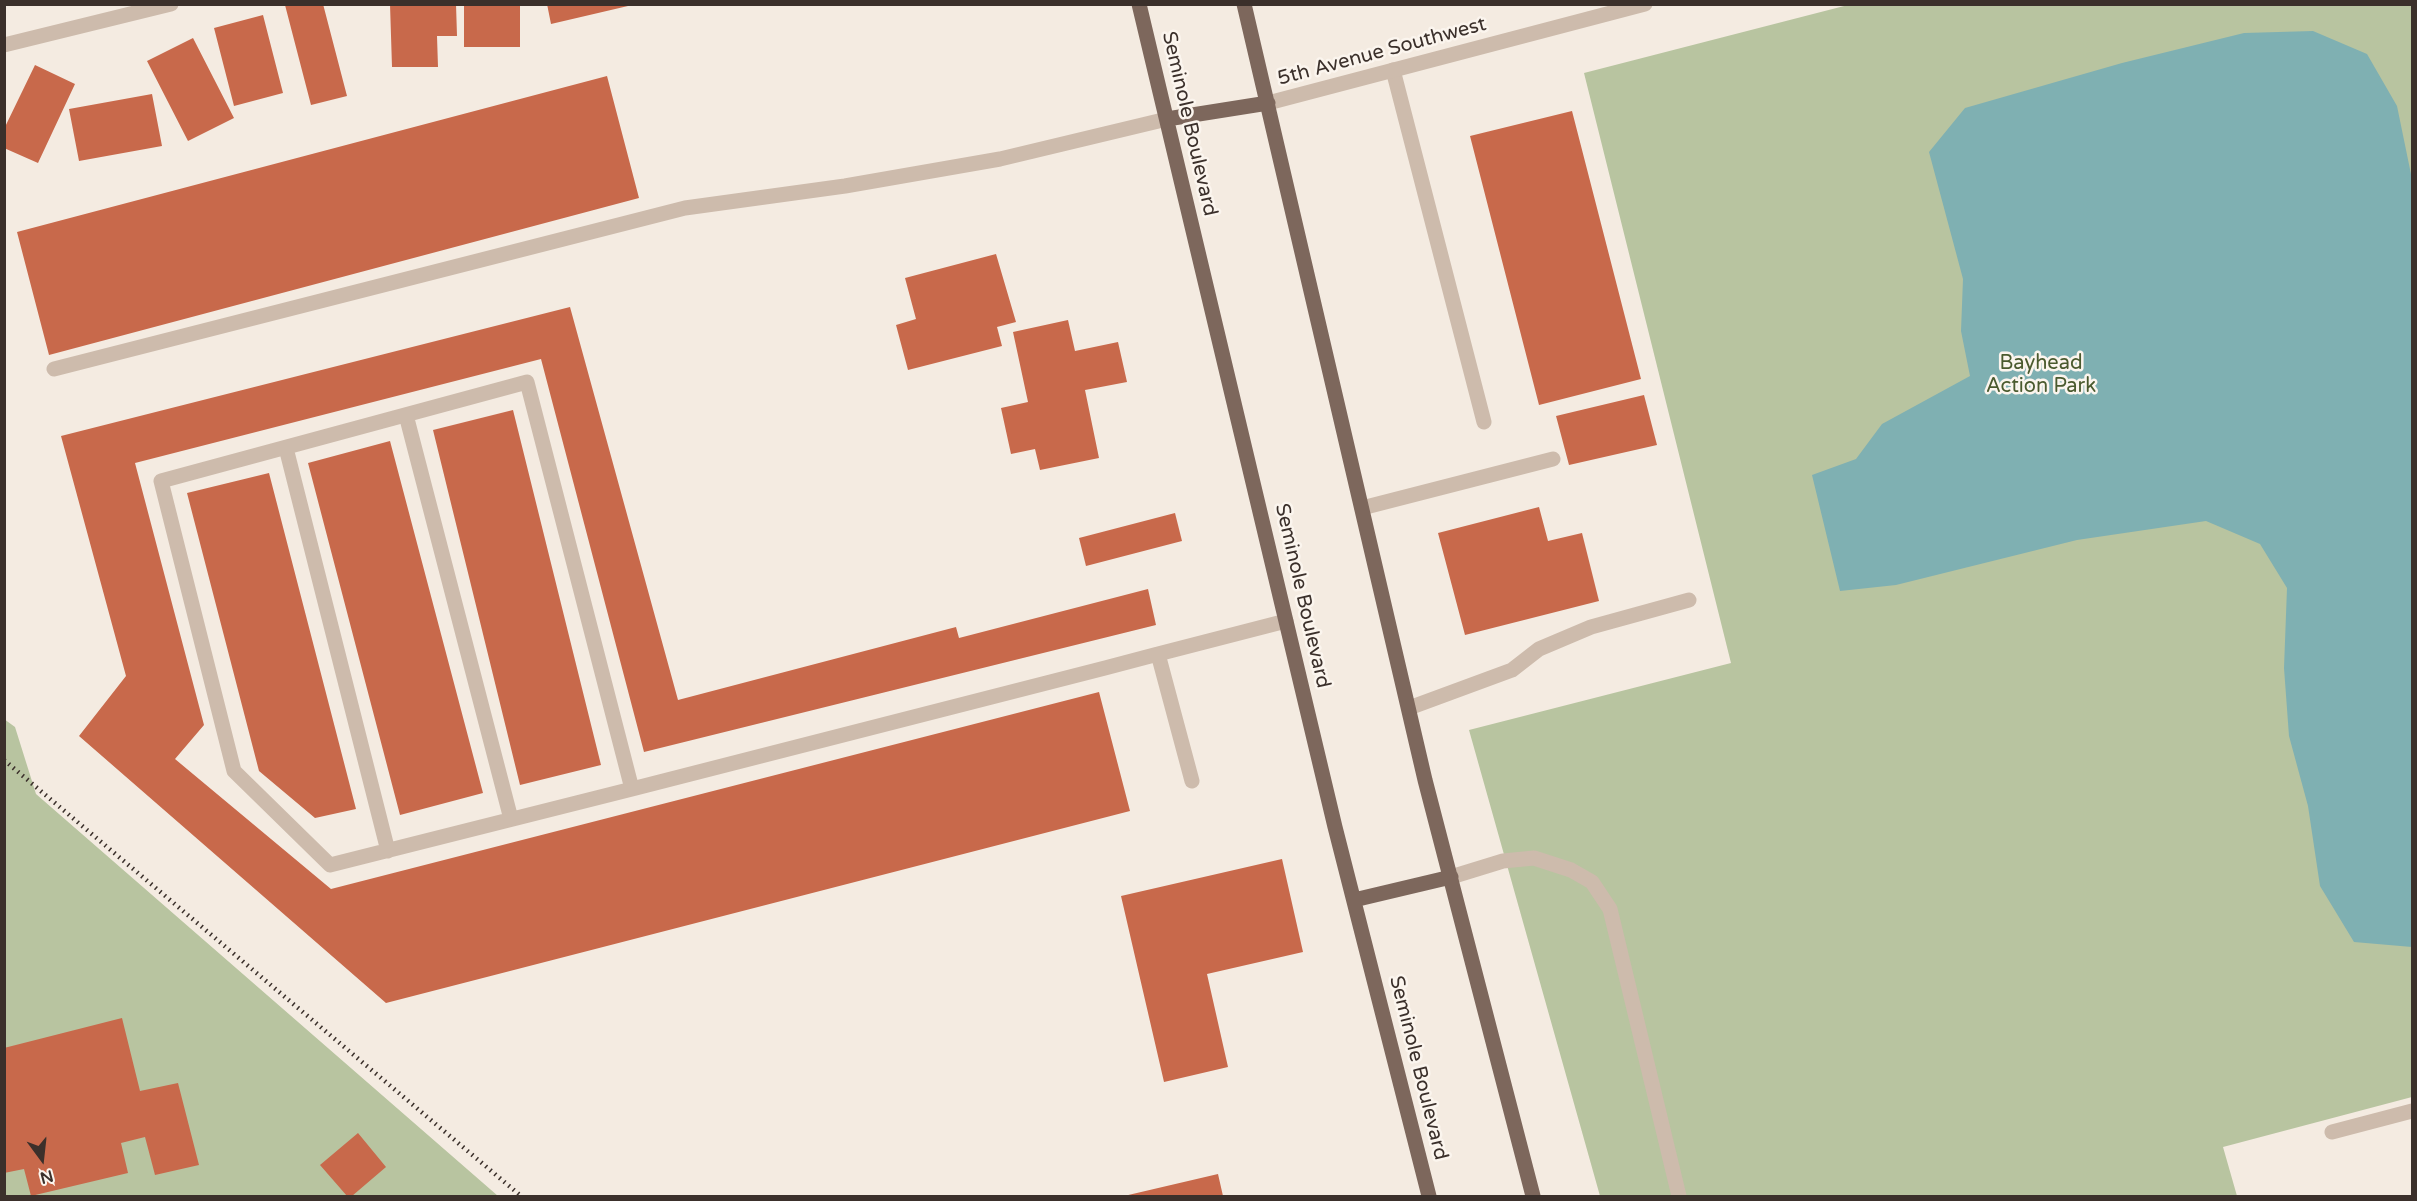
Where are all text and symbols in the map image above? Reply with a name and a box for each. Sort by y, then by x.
street label: 5th Avenue Southwest [1275,13,1489,91]
street label: Seminole Boulevard [1156,29,1222,219]
park label: Bayhead Action Park [1986,352,2096,399]
street label: Seminole Boulevard [1269,501,1335,691]
street label: Seminole Boulevard [1384,973,1452,1163]
north arrow [12,1129,72,1189]
text: N [38,1165,55,1188]

